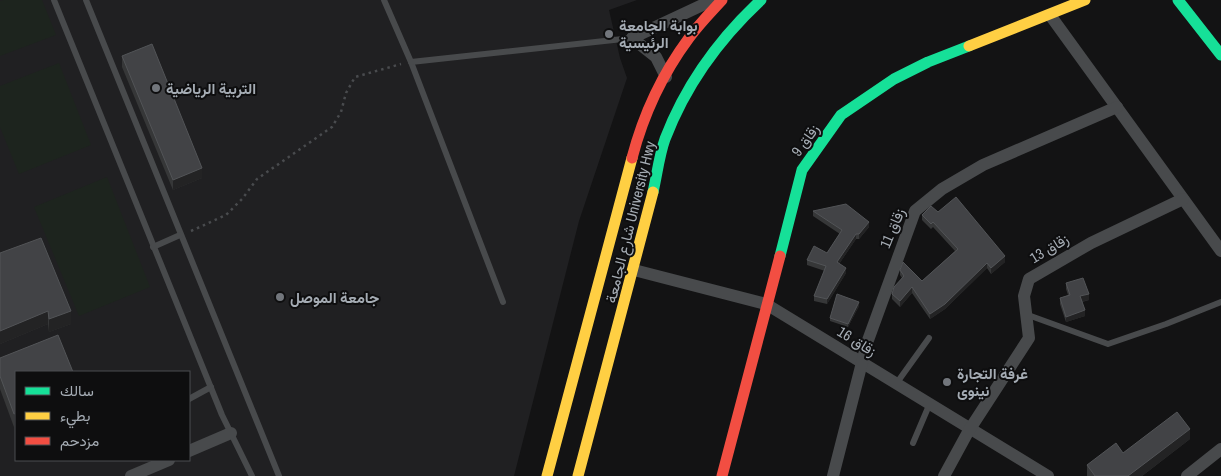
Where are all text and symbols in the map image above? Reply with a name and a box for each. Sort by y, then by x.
place label: بوابة الجامعة الرئيسية [619,15,698,53]
marker: بوابة الجامعة الرئيسية [603,28,615,40]
place label: التربية الرياضية [166,78,256,99]
marker: التربية الرياضية [150,82,162,94]
street label: زقاق 9 [786,119,824,161]
street label: شارع الجامعة University Hwy [600,138,661,305]
street label: زقاق 11 [874,205,910,251]
street label: زقاق 13 [1025,228,1073,268]
place label: جامعة الموصل [290,287,379,308]
marker: جامعة الموصل [274,291,286,303]
street label: زقاق 16 [833,321,881,361]
place label: غرفة التجارة نينوى [957,363,1028,401]
legend [15,371,190,461]
marker: غرفة التجارة نينوى [941,376,953,388]
text: سالك [60,380,94,401]
text: بطيء [60,405,90,429]
text: مزدحم [60,430,99,451]

